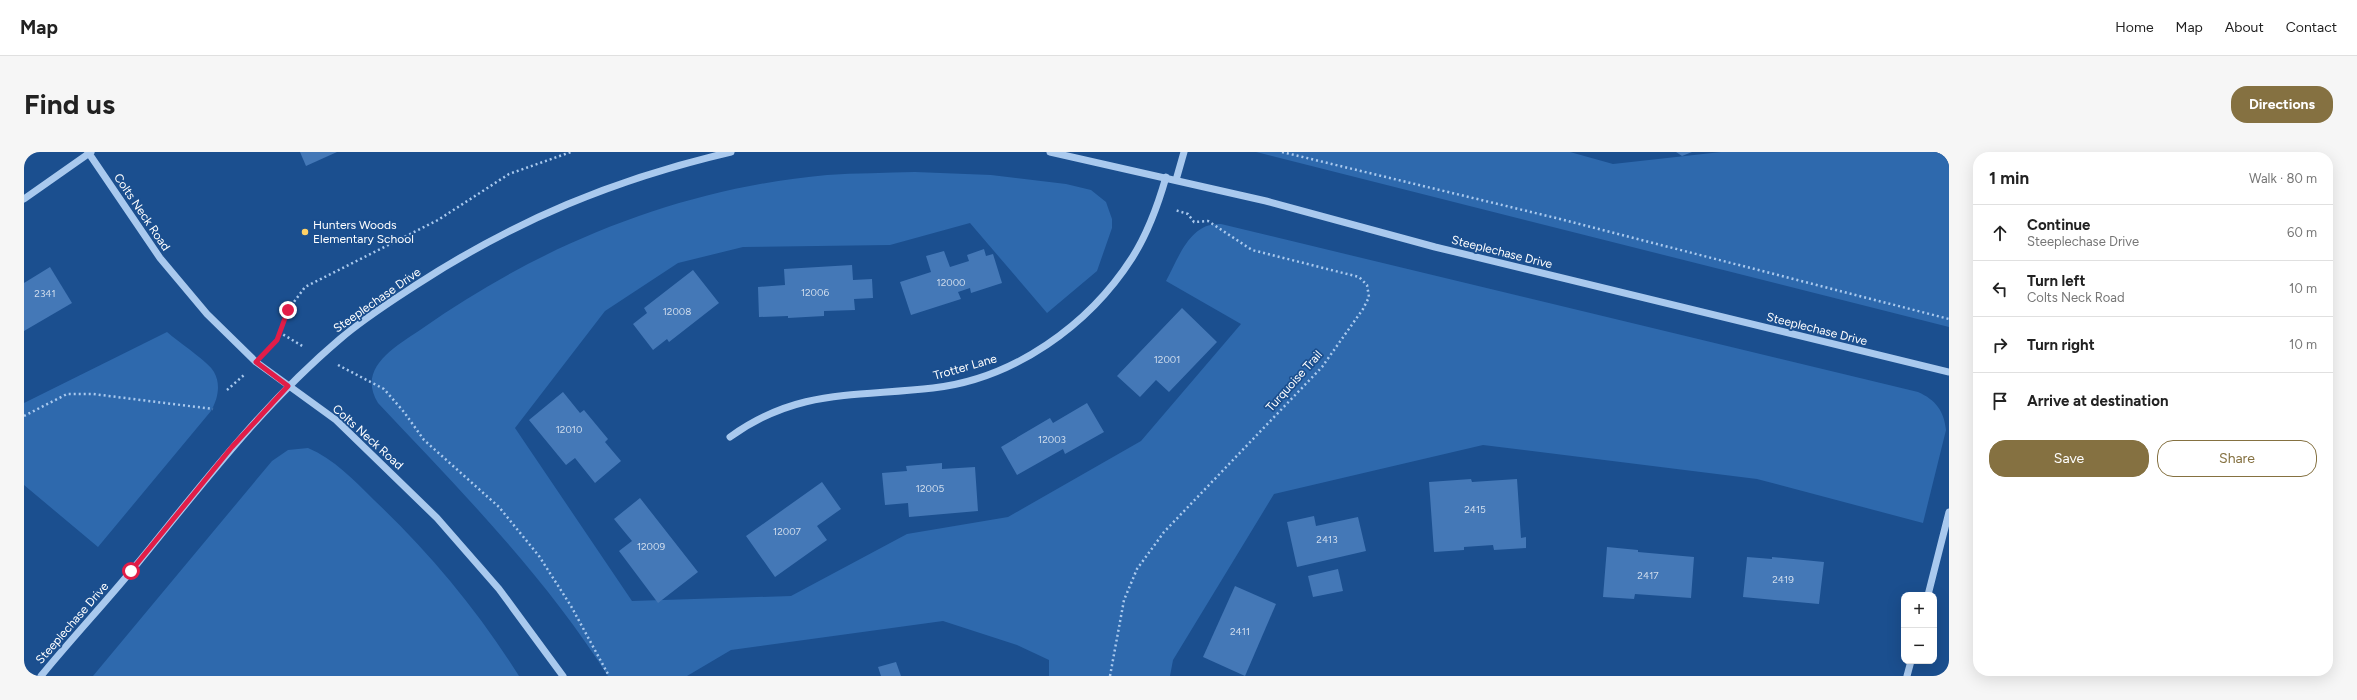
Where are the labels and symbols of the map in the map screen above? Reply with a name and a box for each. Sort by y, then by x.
street label: Colts Neck Road [111,171,173,253]
place label: Hunters Woods Elementary School [313,218,414,246]
marker: Hunters Woods Elementary School [300,227,310,237]
street label: Steeplechase Drive [1450,233,1554,271]
street label: Steeplechase Drive [331,264,424,335]
house number: 12000 [937,276,965,289]
house number: 12006 [801,286,829,299]
house number: 2341 [34,287,56,300]
route end [279,301,297,319]
house number: 12008 [663,305,691,318]
street label: Steeplechase Drive [1765,310,1869,348]
street label: Turquoise Trail [1263,348,1325,414]
street label: Trotter Lane [932,351,999,383]
house number: 12001 [1154,353,1180,366]
street label: Colts Neck Road [330,402,406,472]
house number: 12010 [556,423,582,436]
house number: 12003 [1038,433,1066,446]
house number: 12005 [916,482,944,495]
house number: 2415 [1464,503,1486,516]
house number: 12007 [773,525,802,538]
house number: 2413 [1316,533,1338,546]
house number: 12009 [637,540,665,553]
route start [122,562,140,580]
house number: 2417 [1637,569,1659,582]
house number: 2419 [1772,573,1794,586]
street label: Steeplechase Drive [33,579,112,667]
house number: 2411 [1230,625,1250,638]

